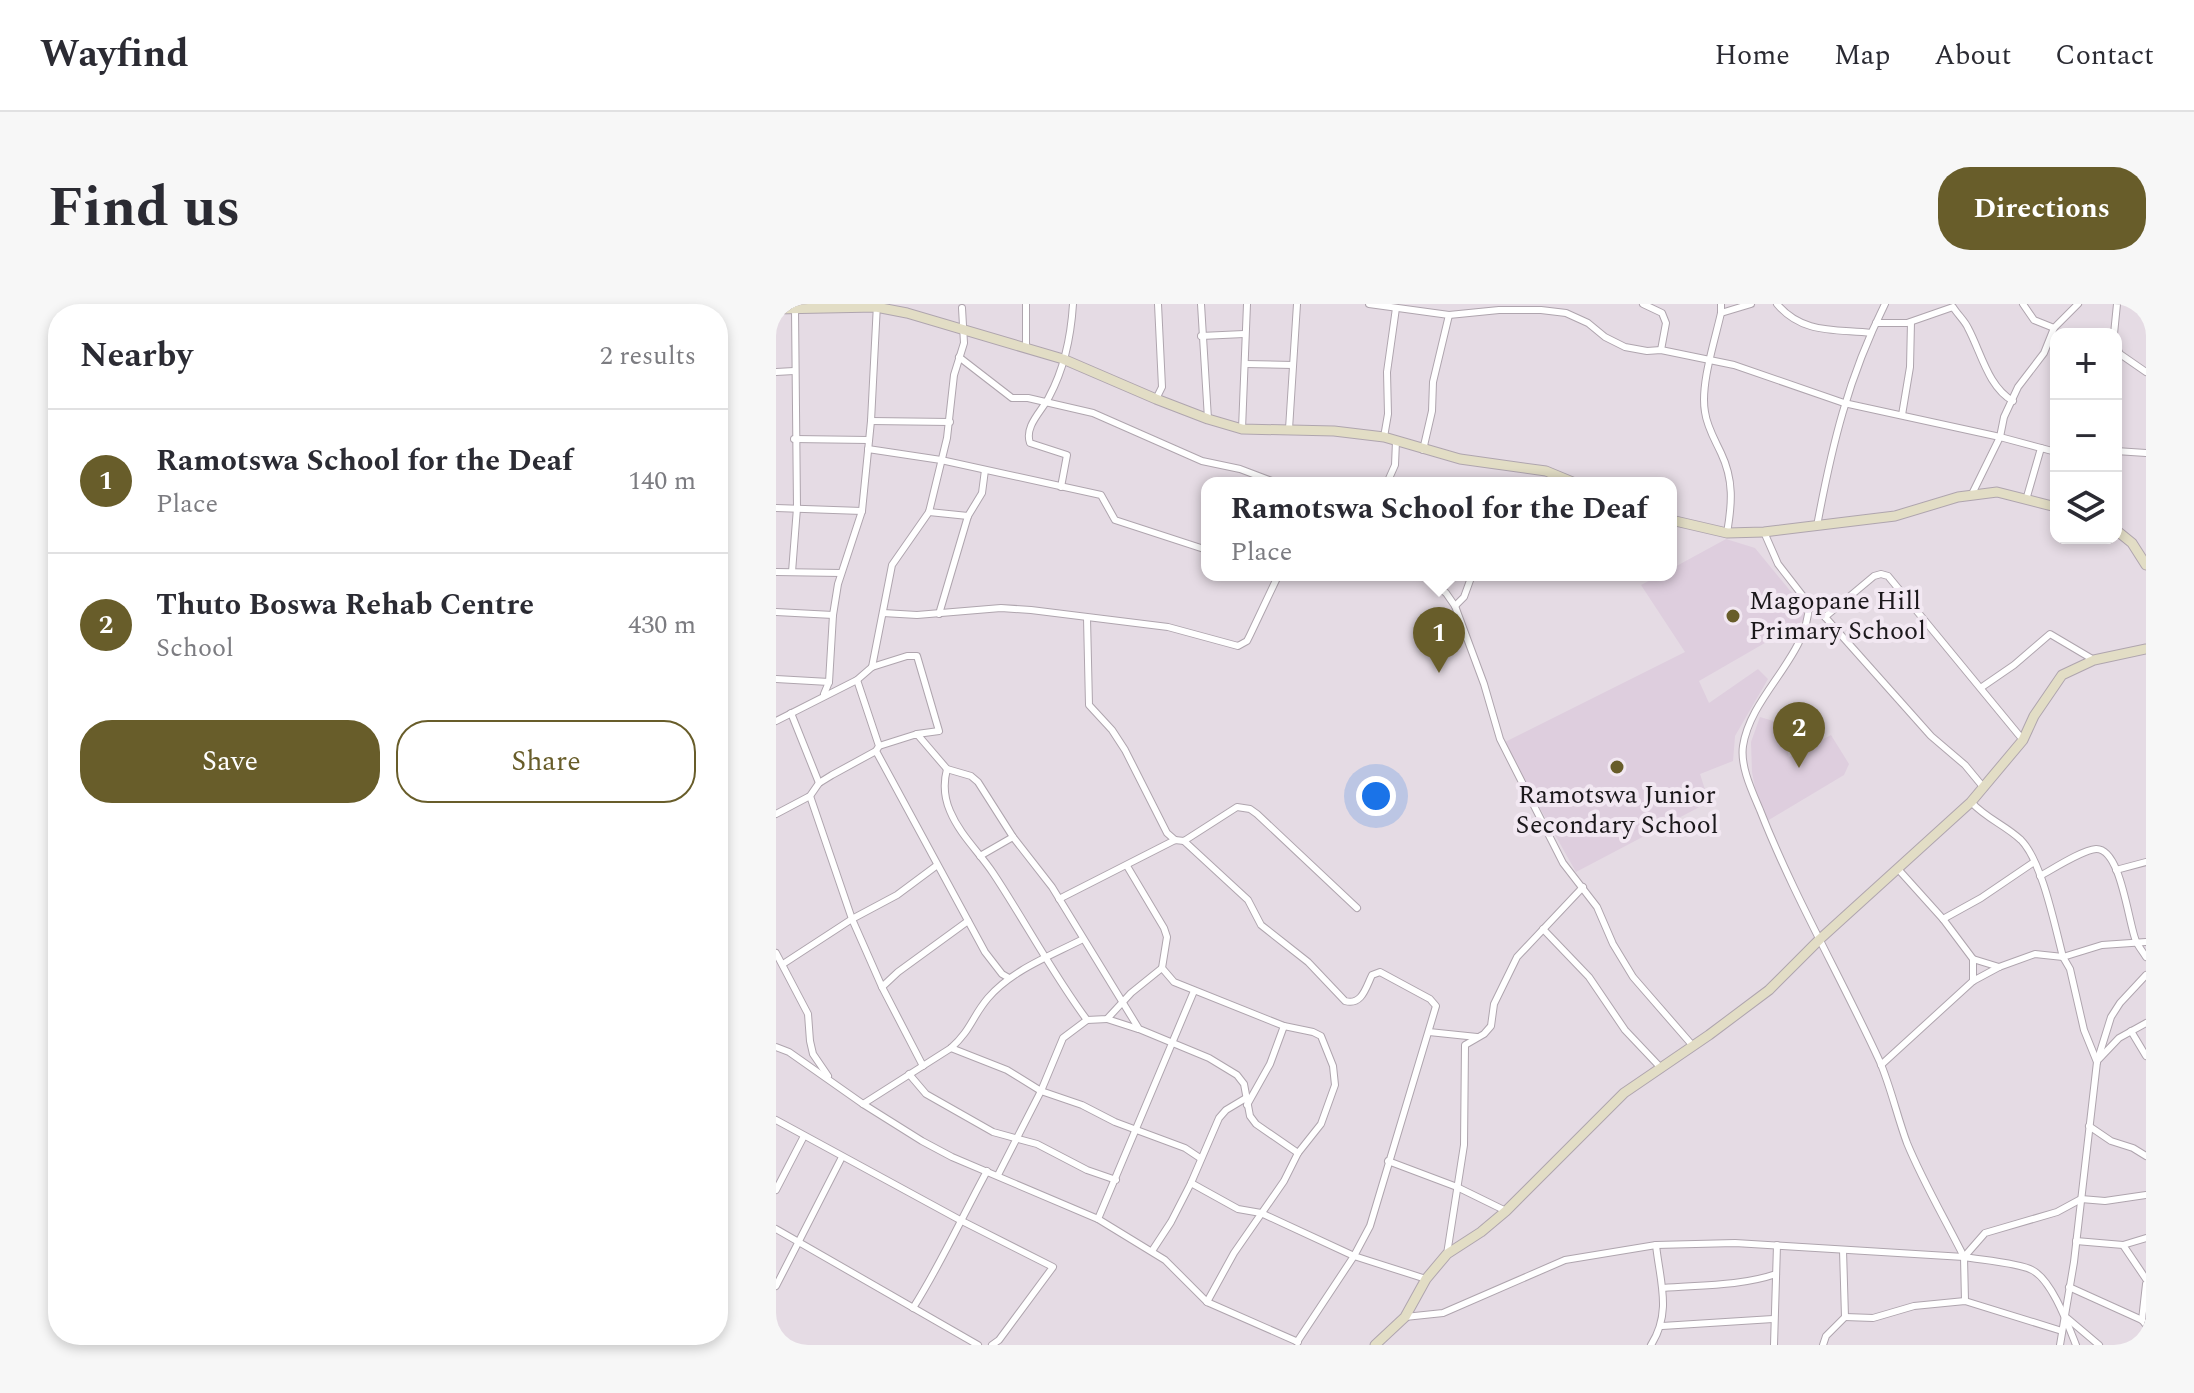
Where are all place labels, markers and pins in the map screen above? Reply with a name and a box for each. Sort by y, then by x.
place label: Magopane Hill Primary School [1749,581,1926,651]
pin: 1 [1413,607,1465,673]
marker: Magopane Hill Primary School [1724,607,1742,625]
pin: 2 [1773,702,1825,768]
marker: Ramotswa Junior Secondary School [1608,758,1626,776]
place label: Ramotswa Junior Secondary School [1516,775,1718,845]

